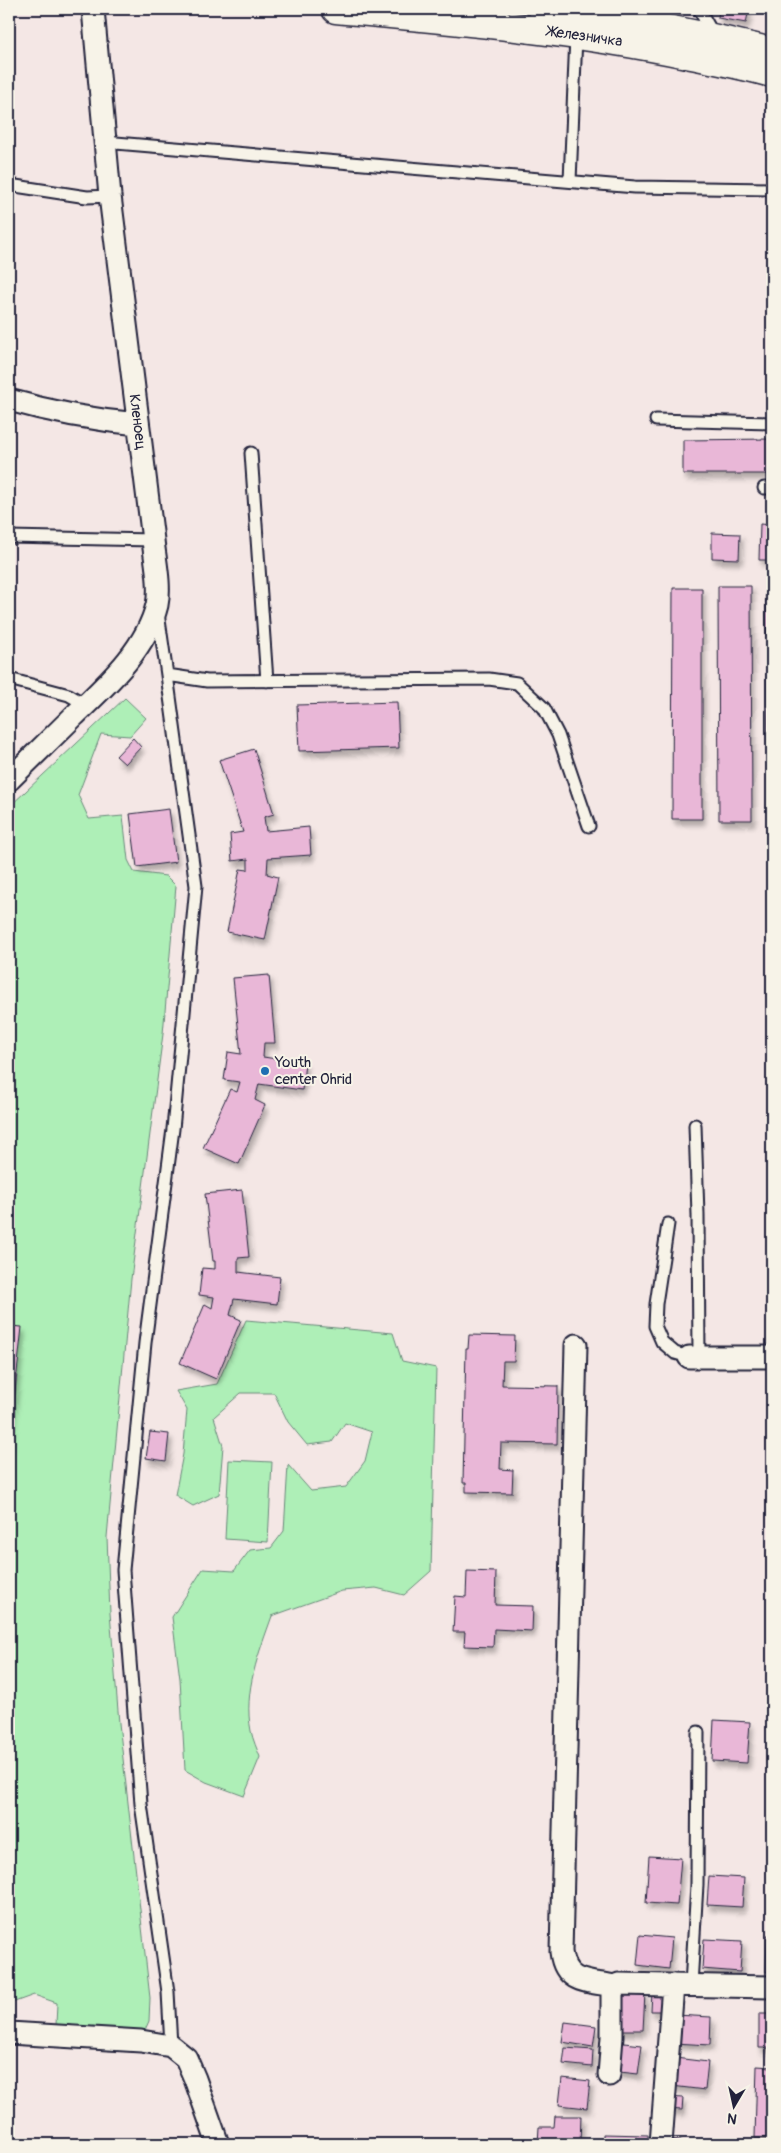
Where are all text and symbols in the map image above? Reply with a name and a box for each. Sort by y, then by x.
street label: Железничка [544,22,624,51]
street label: Кленоец [125,393,150,451]
place label: Youth center Ohrid [274,1053,352,1089]
marker: Youth center Ohrid [259,1065,271,1077]
north arrow [708,2080,758,2130]
text: N [726,2109,738,2127]

